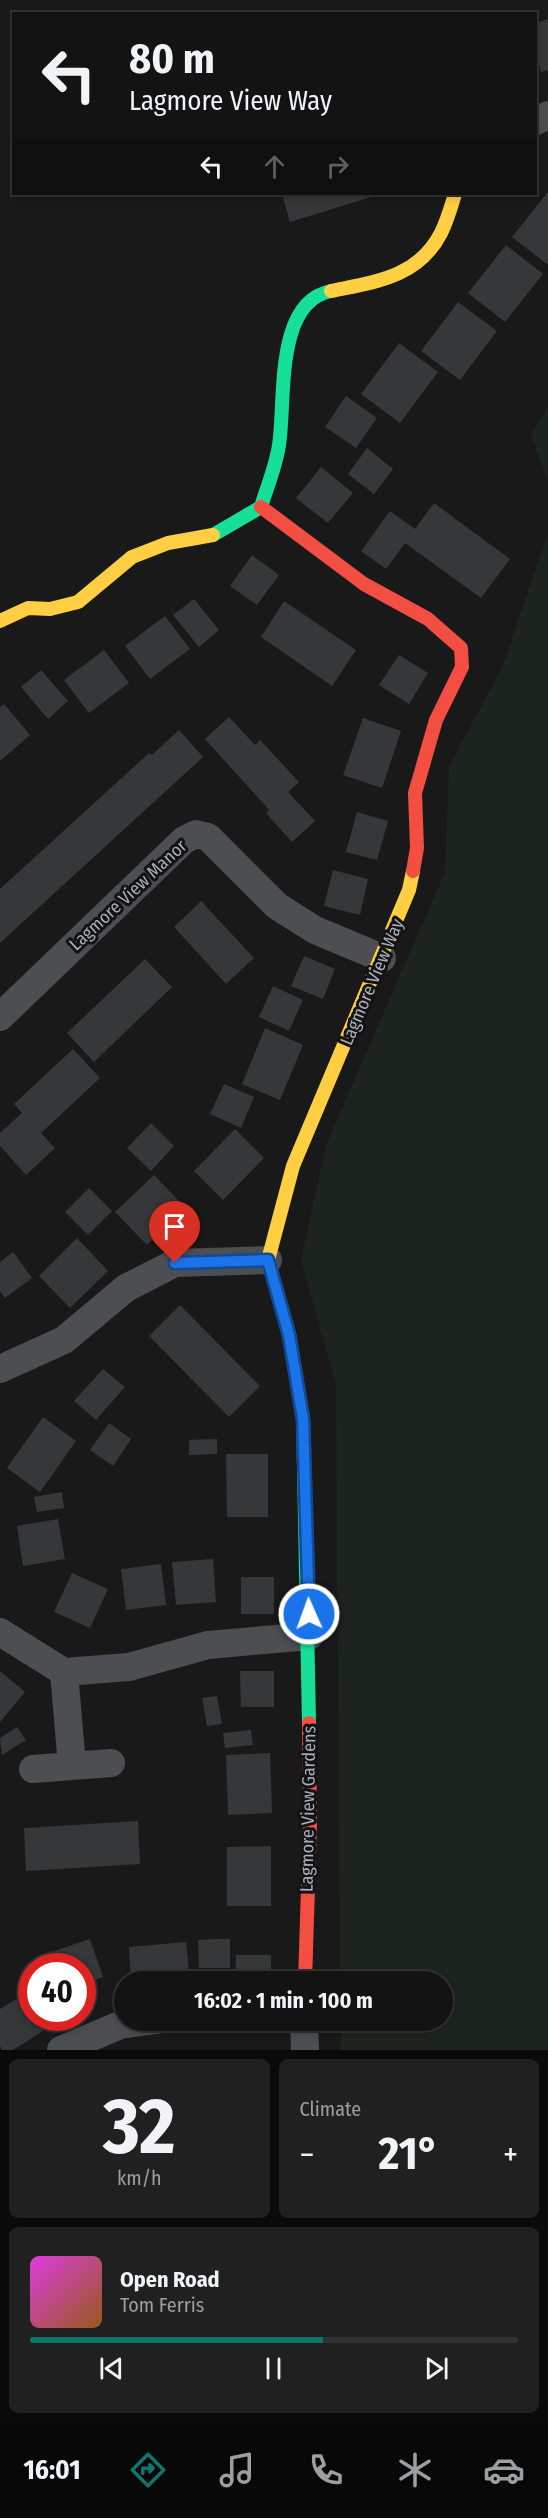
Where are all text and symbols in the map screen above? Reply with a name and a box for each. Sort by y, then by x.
text: 80 m [129,34,215,84]
icon: left [30,36,108,114]
text: Lagmore View Way [129,85,332,117]
icon: left [195,150,228,183]
icon: ahead [258,150,291,183]
icon: right [321,150,354,183]
street label: Lagmore View Manor [65,834,192,955]
street label: Lagmore View Way [335,915,409,1049]
pin [149,1201,200,1263]
icon: arrive [158,1210,191,1243]
position arrow [277,1582,341,1646]
street label: Lagmore View Gardens [296,1725,320,1892]
speed limit sign: 40 [18,1953,96,2031]
text: 16:02 · 1 min · 100 m [194,1987,373,2014]
text: 32 [103,2080,175,2174]
text: Climate [300,2097,361,2121]
text: 21° [379,2127,439,2181]
text: − [300,2135,314,2175]
text: + [503,2135,518,2175]
text: km/h [117,2166,162,2190]
text: Open Road [120,2266,220,2293]
text: Tom Ferris [120,2293,204,2317]
icon: previous [95,2352,128,2385]
icon: pause [257,2352,290,2385]
icon: next [420,2352,453,2385]
icon: directions [127,2449,169,2491]
icon: music [216,2449,258,2491]
icon: phone [305,2449,347,2491]
icon: climate [394,2449,436,2491]
icon: car [483,2449,525,2491]
text: 16:01 [23,2454,81,2486]

